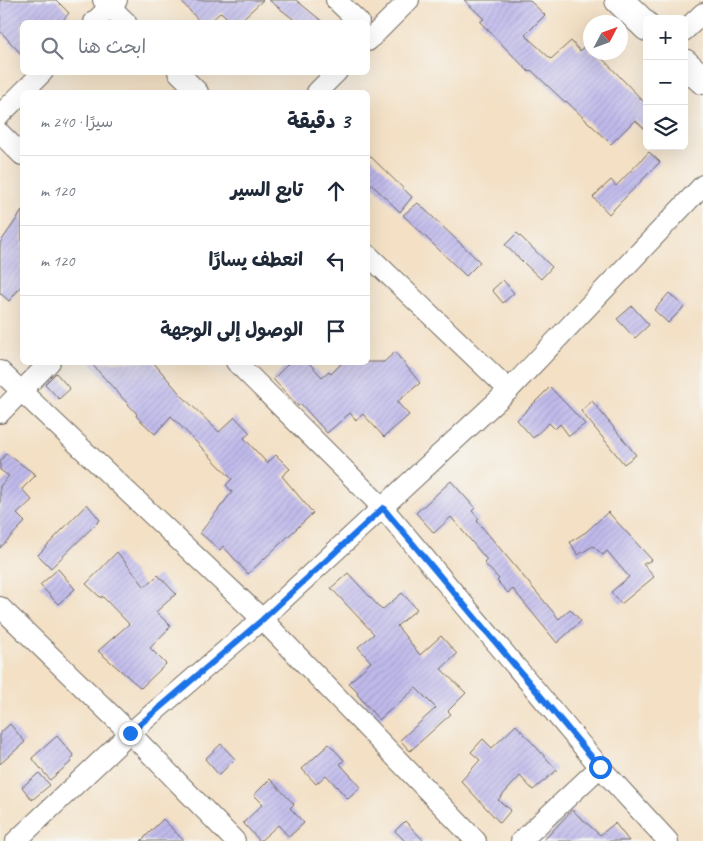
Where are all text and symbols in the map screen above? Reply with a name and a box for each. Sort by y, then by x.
north arrow [583,15,628,60]
map controls [643,15,688,150]
button: + [643,15,688,60]
search box [20,20,370,75]
icon: search [38,34,66,62]
text: ابحث هنا [78,35,146,59]
button: − [643,60,688,105]
button: layers [643,105,688,150]
text: 3 دقيقة [287,108,350,134]
text: سيرًا · 240 m [40,112,113,132]
icon: ahead [322,177,350,205]
text: تابع السير [231,178,303,202]
text: 120 m [40,181,74,201]
icon: left [322,247,350,275]
text: انعطف يسارًا [209,248,303,272]
text: 120 m [40,251,74,271]
icon: arrive [322,317,350,345]
text: الوصول إلى الوجهة [160,318,303,342]
route end [119,722,142,745]
route start [589,756,612,779]

